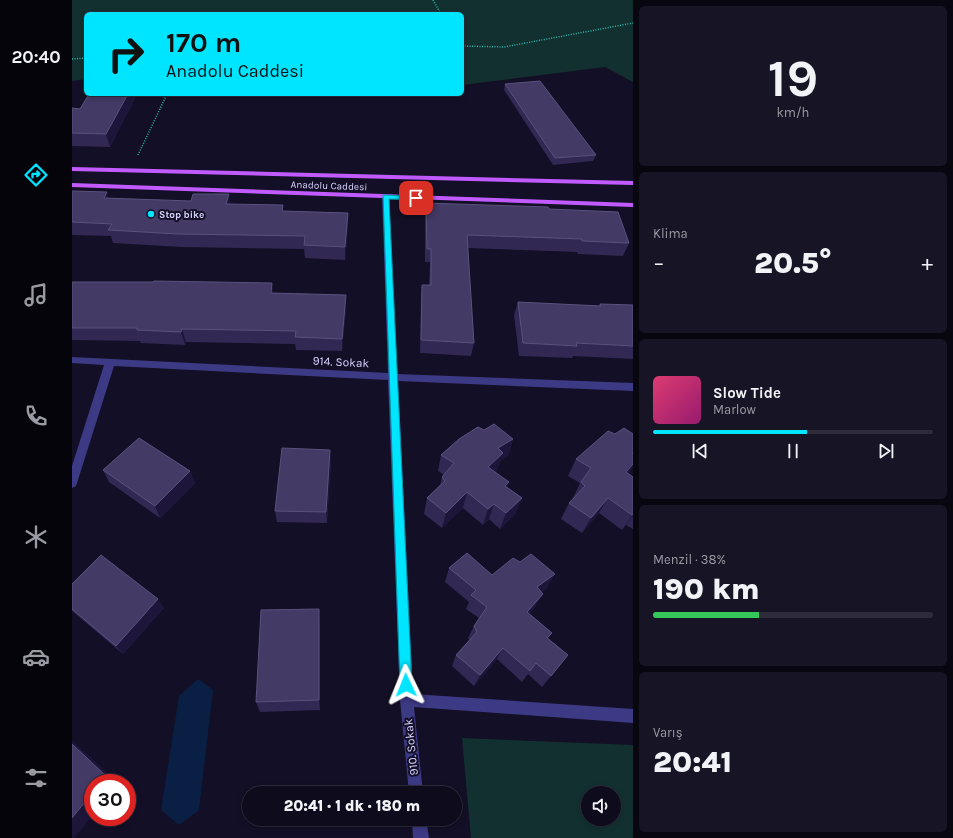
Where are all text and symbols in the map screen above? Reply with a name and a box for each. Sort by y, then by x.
text: 170 m [166,26,241,59]
icon: right [100,28,152,80]
text: 20:40 [11,46,61,68]
text: 19 [768,48,818,109]
text: Anadolu Caddesi [166,60,304,82]
text: km/h [777,105,809,120]
icon: directions [22,161,50,189]
street label: Anadolu Caddesi [290,179,368,193]
pin [399,181,433,215]
icon: arrive [405,187,427,209]
marker: Stop bike [146,209,156,219]
place label: Stop bike [159,209,204,221]
text: Klima [653,226,688,241]
text: 20.5° [754,245,832,281]
text: − [653,250,665,276]
text: + [921,250,933,276]
icon: music [22,281,50,309]
street label: 914. Sokak [312,354,370,370]
text: Slow Tide [713,384,781,402]
icon: phone [22,402,50,430]
text: Marlow [713,402,756,417]
icon: previous [689,440,711,462]
icon: pause [782,440,804,462]
icon: next [875,440,897,462]
icon: climate [22,523,50,551]
text: Menzil · 38% [653,552,726,567]
text: 190 km [653,571,760,607]
icon: car [22,643,50,671]
position arrow [385,664,427,706]
street label: 910. Sokak [401,718,421,776]
text: Varış [653,725,682,740]
text: 20:41 [653,744,732,780]
icon: filters [22,764,50,792]
speed limit sign: 30 [84,774,136,826]
map controls [581,786,621,826]
button: sound [581,786,621,826]
text: 20:41 · 1 dk · 180 m [284,797,420,815]

